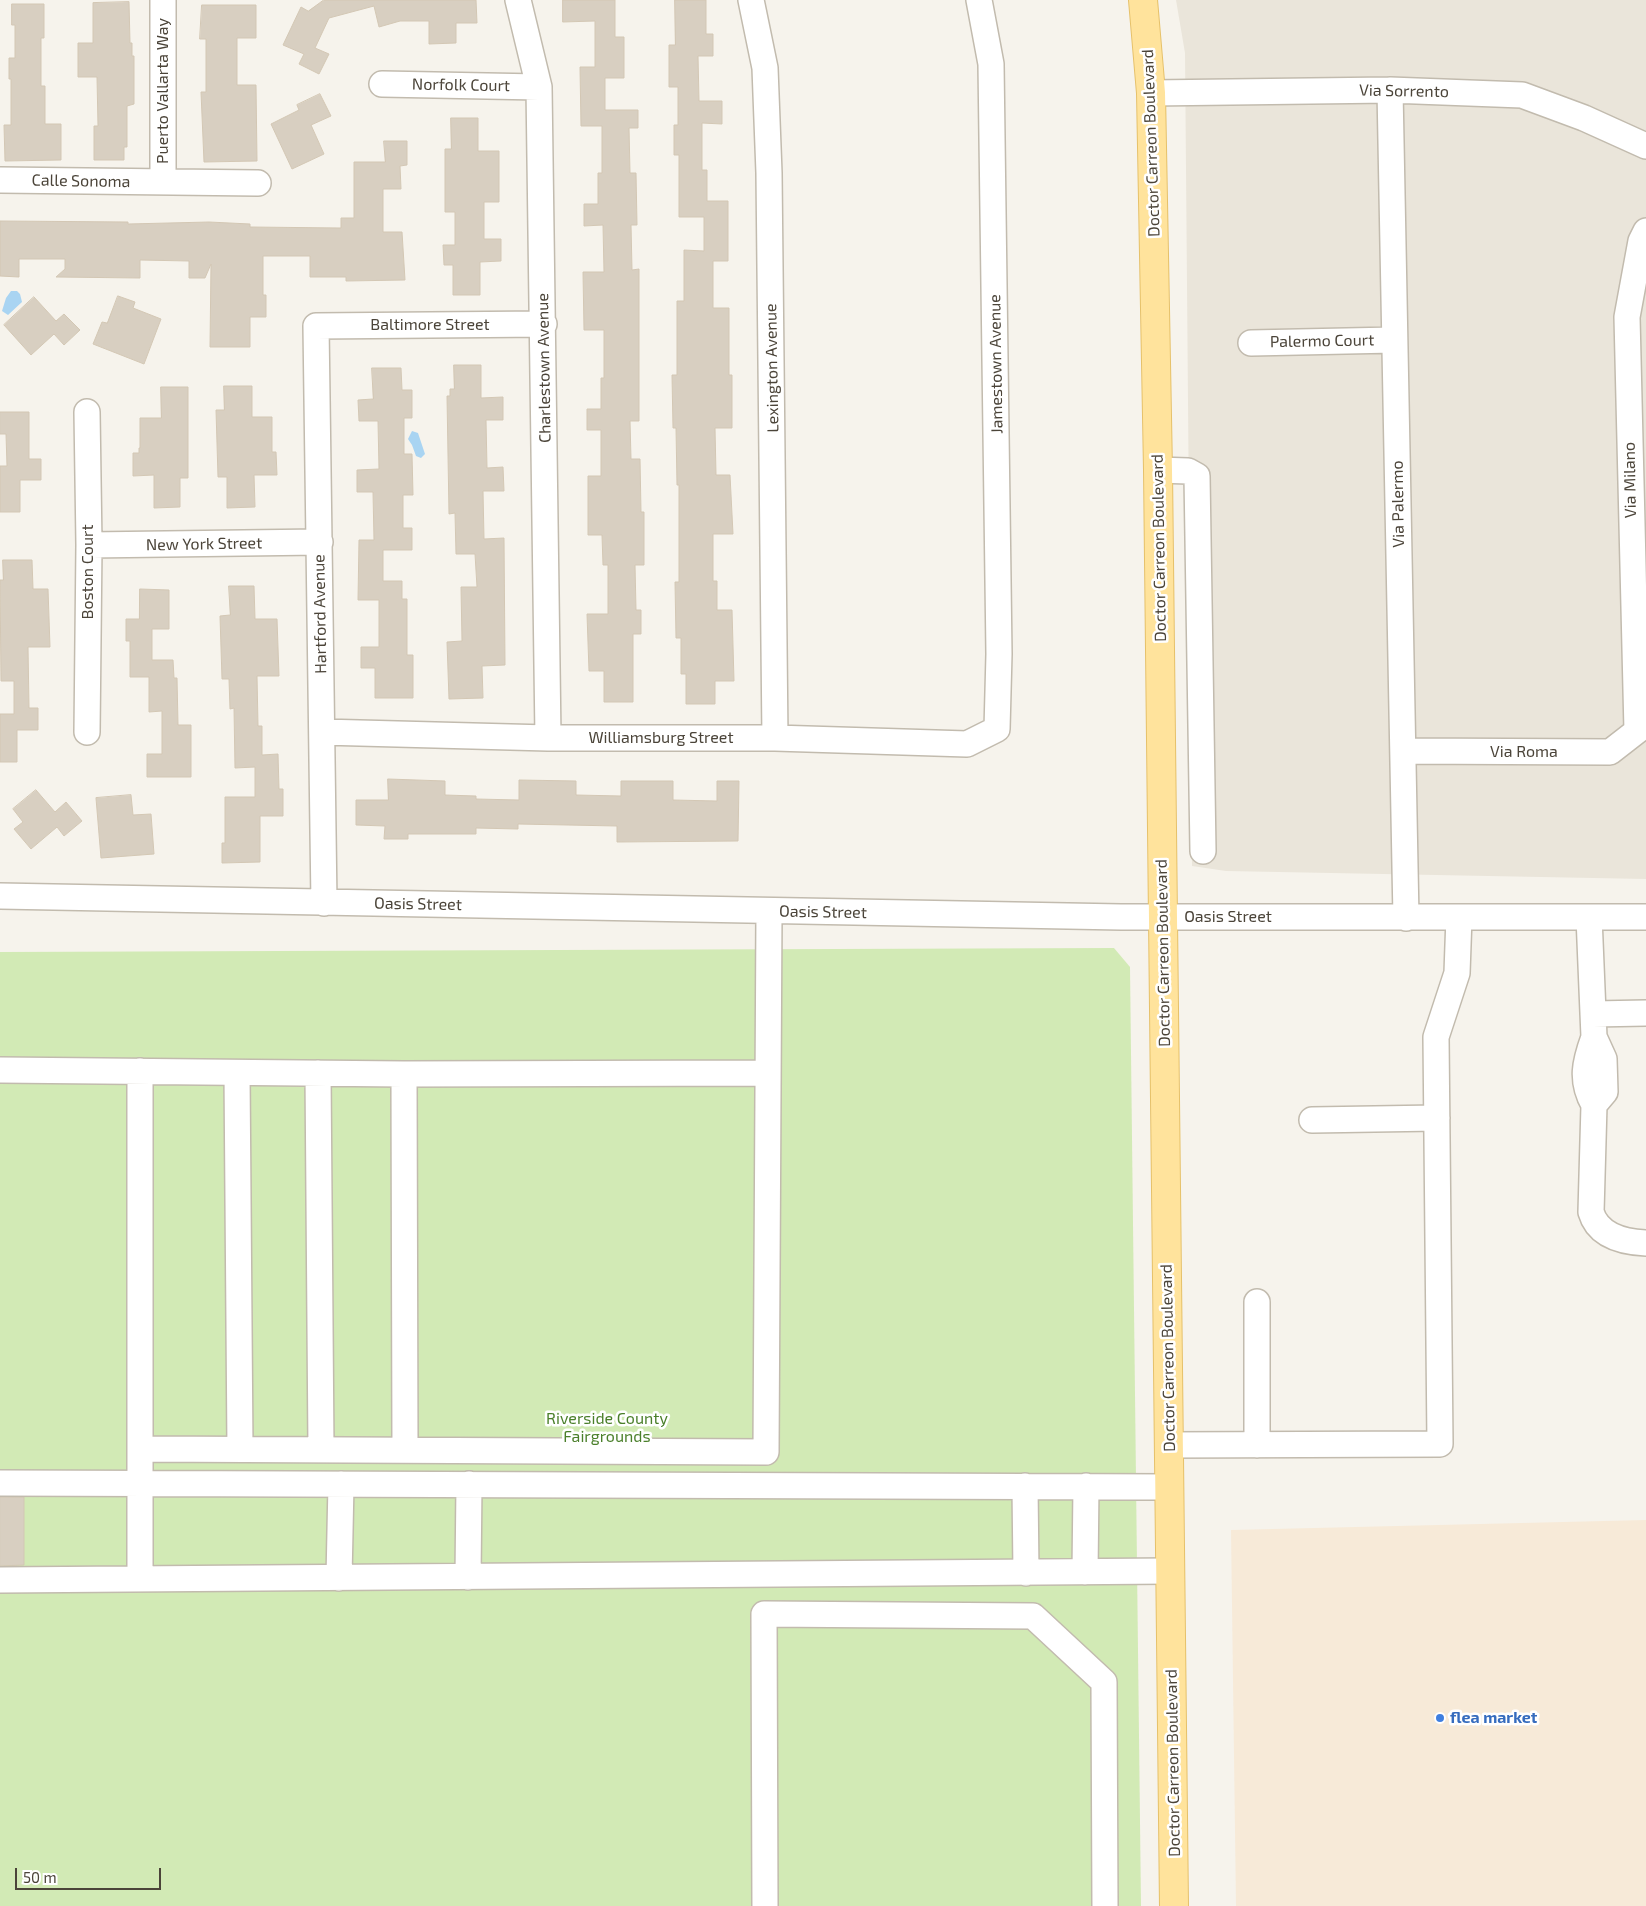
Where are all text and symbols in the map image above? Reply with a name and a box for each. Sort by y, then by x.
street label: Puerto Vallarta Way [153,18,173,164]
street label: Doctor Carreon Boulevard [1138,49,1164,237]
street label: Norfolk Court [412,75,510,95]
street label: Via Sorrento [1359,81,1449,101]
street label: Calle Sonoma [31,171,131,191]
street label: Charlestown Avenue [533,293,555,443]
street label: Jamestown Avenue [985,294,1007,434]
street label: Lexington Avenue [761,303,783,433]
street label: Baltimore Street [370,315,490,335]
street label: Palermo Court [1270,330,1374,352]
street label: Via Milano [1620,442,1640,518]
street label: Doctor Carreon Boulevard [1148,454,1170,642]
street label: Via Palermo [1388,460,1408,548]
street label: Boston Court [78,524,98,620]
street label: New York Street [146,533,262,555]
street label: Hartford Avenue [309,554,331,674]
street label: Williamsburg Street [588,728,734,748]
street label: Via Roma [1490,742,1558,762]
street label: Doctor Carreon Boulevard [1152,859,1174,1047]
street label: Oasis Street [374,894,462,914]
street label: Oasis Street [779,902,867,922]
street label: Oasis Street [1184,907,1272,927]
street label: Doctor Carreon Boulevard [1157,1264,1179,1452]
park label: Riverside County Fairgrounds [546,1409,668,1447]
street label: Doctor Carreon Boulevard [1162,1669,1184,1857]
place label: flea market [1450,1708,1537,1728]
marker: flea market [1434,1712,1446,1724]
scale bar [18,1858,164,1890]
text: 50 m [23,1868,57,1886]

